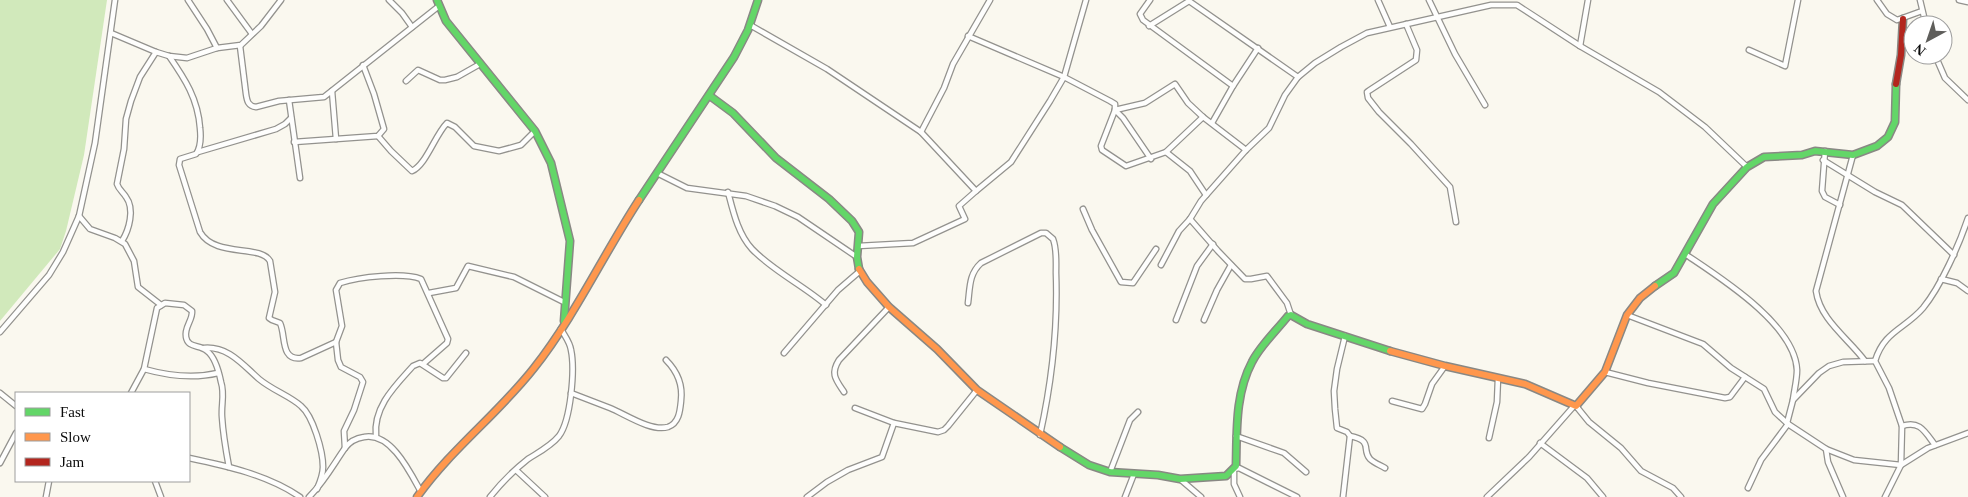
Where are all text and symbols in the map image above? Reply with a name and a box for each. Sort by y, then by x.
north arrow [1903,15,1953,65]
text: N [1911,41,1929,59]
legend [15,392,190,482]
text: Fast [60,404,86,420]
text: Slow [60,429,91,445]
text: Jam [60,454,84,470]

